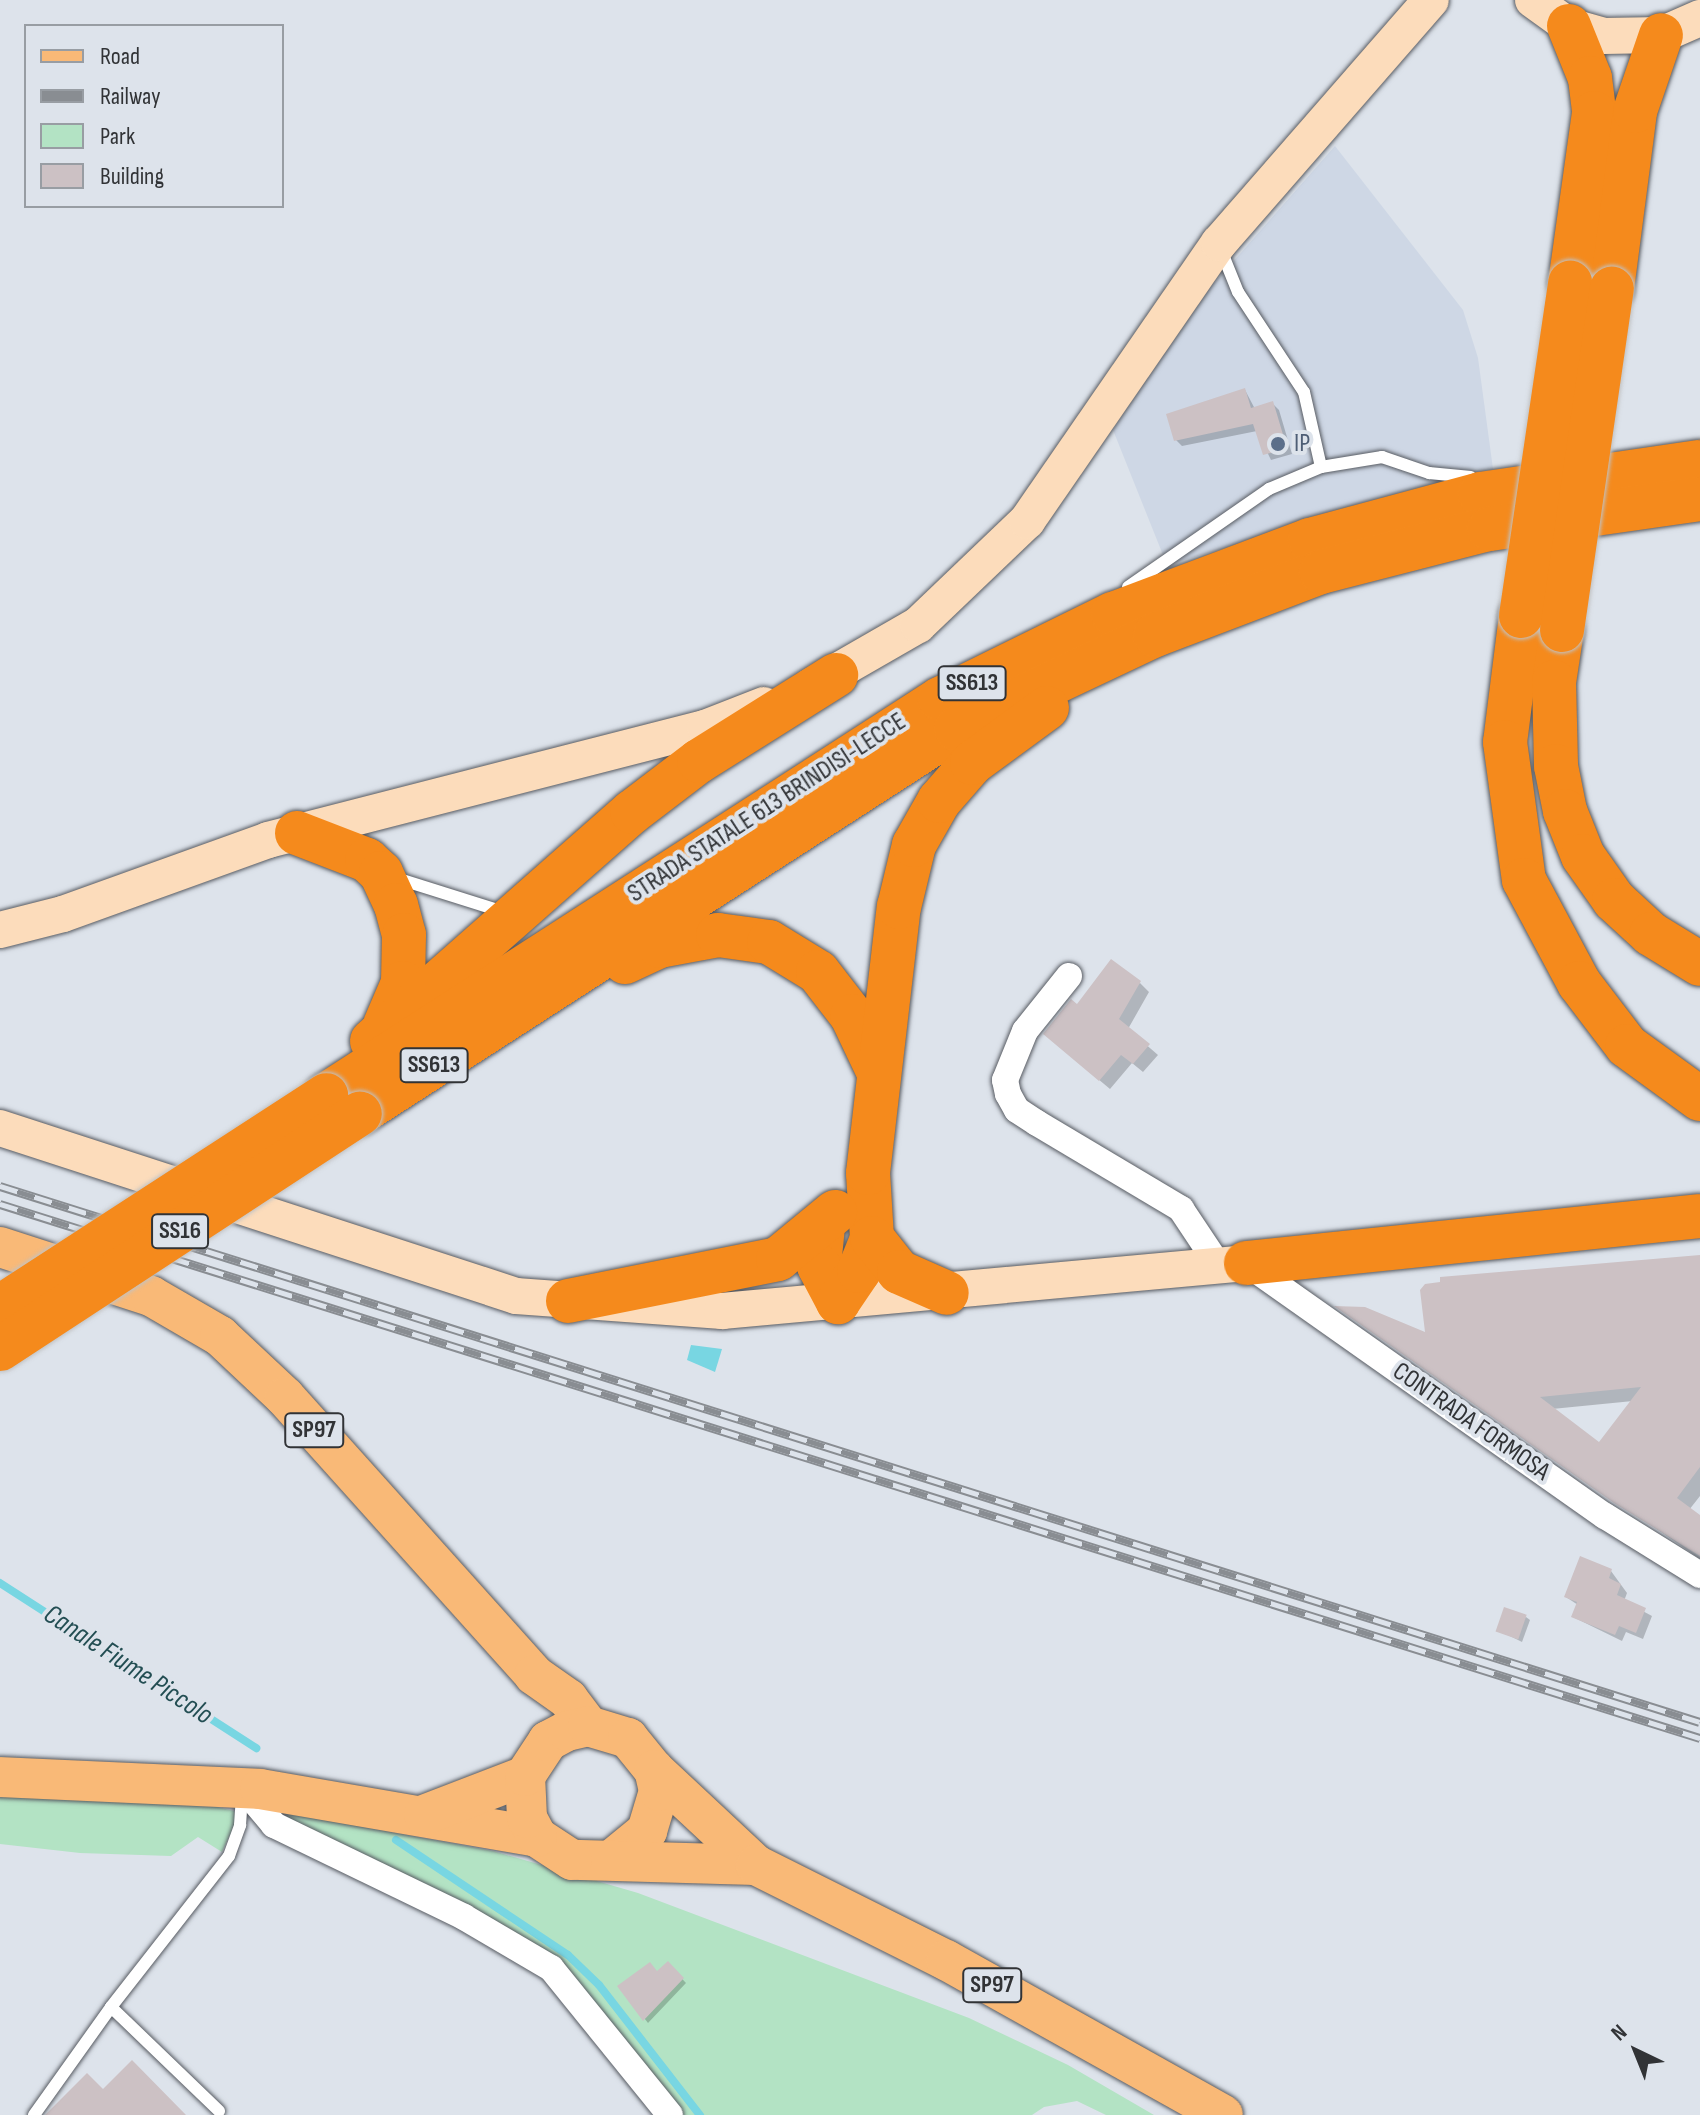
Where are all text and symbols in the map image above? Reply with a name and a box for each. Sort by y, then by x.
legend [24,24,284,208]
text: Road [100,42,140,71]
text: Railway [100,82,160,111]
text: Park [100,122,135,151]
text: Building [100,162,164,191]
place label: IP [1294,428,1310,460]
marker: IP [1269,435,1287,453]
road number: SS613 [936,663,1008,703]
street label: STRADA STATALE 613 BRINDISI-LECCE [622,706,912,910]
road number: SS613 [398,1045,470,1085]
road number: SS16 [150,1211,210,1251]
street label: CONTRADA FORMOSA [1386,1356,1556,1488]
road number: SP97 [284,1410,344,1450]
water label: Canale Fiume Piccolo [37,1598,219,1732]
road number: SP97 [962,1965,1022,2005]
north arrow [1596,2011,1676,2091]
text: N [1606,2019,1633,2047]

